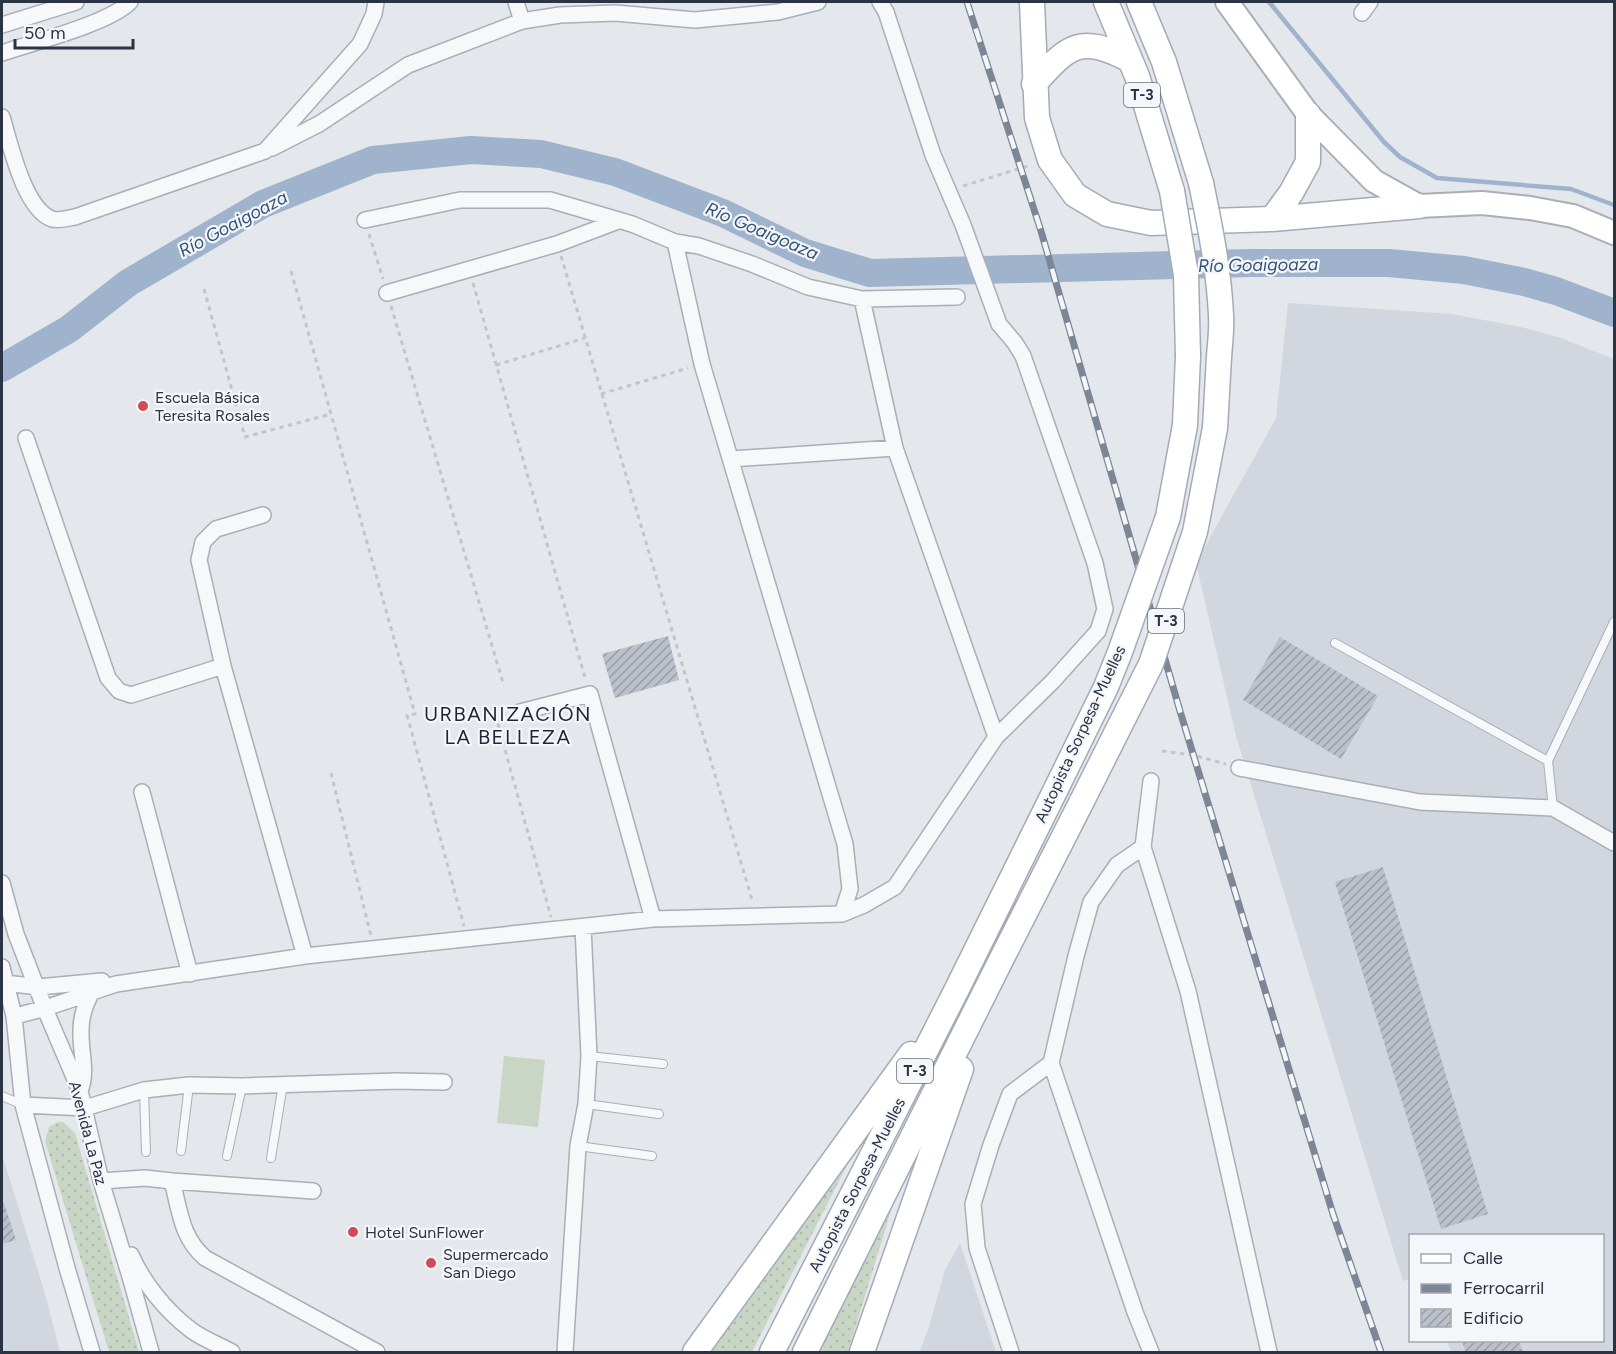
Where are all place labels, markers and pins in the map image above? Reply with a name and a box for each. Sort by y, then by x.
place label: Escuela Básica Teresita Rosales [155,388,270,425]
marker: Escuela Básica Teresita Rosales [136,399,150,413]
place label: Hotel SunFlower [365,1223,485,1242]
marker: Hotel SunFlower [346,1225,360,1239]
place label: Supermercado San Diego [443,1245,549,1282]
marker: Supermercado San Diego [424,1256,438,1270]

